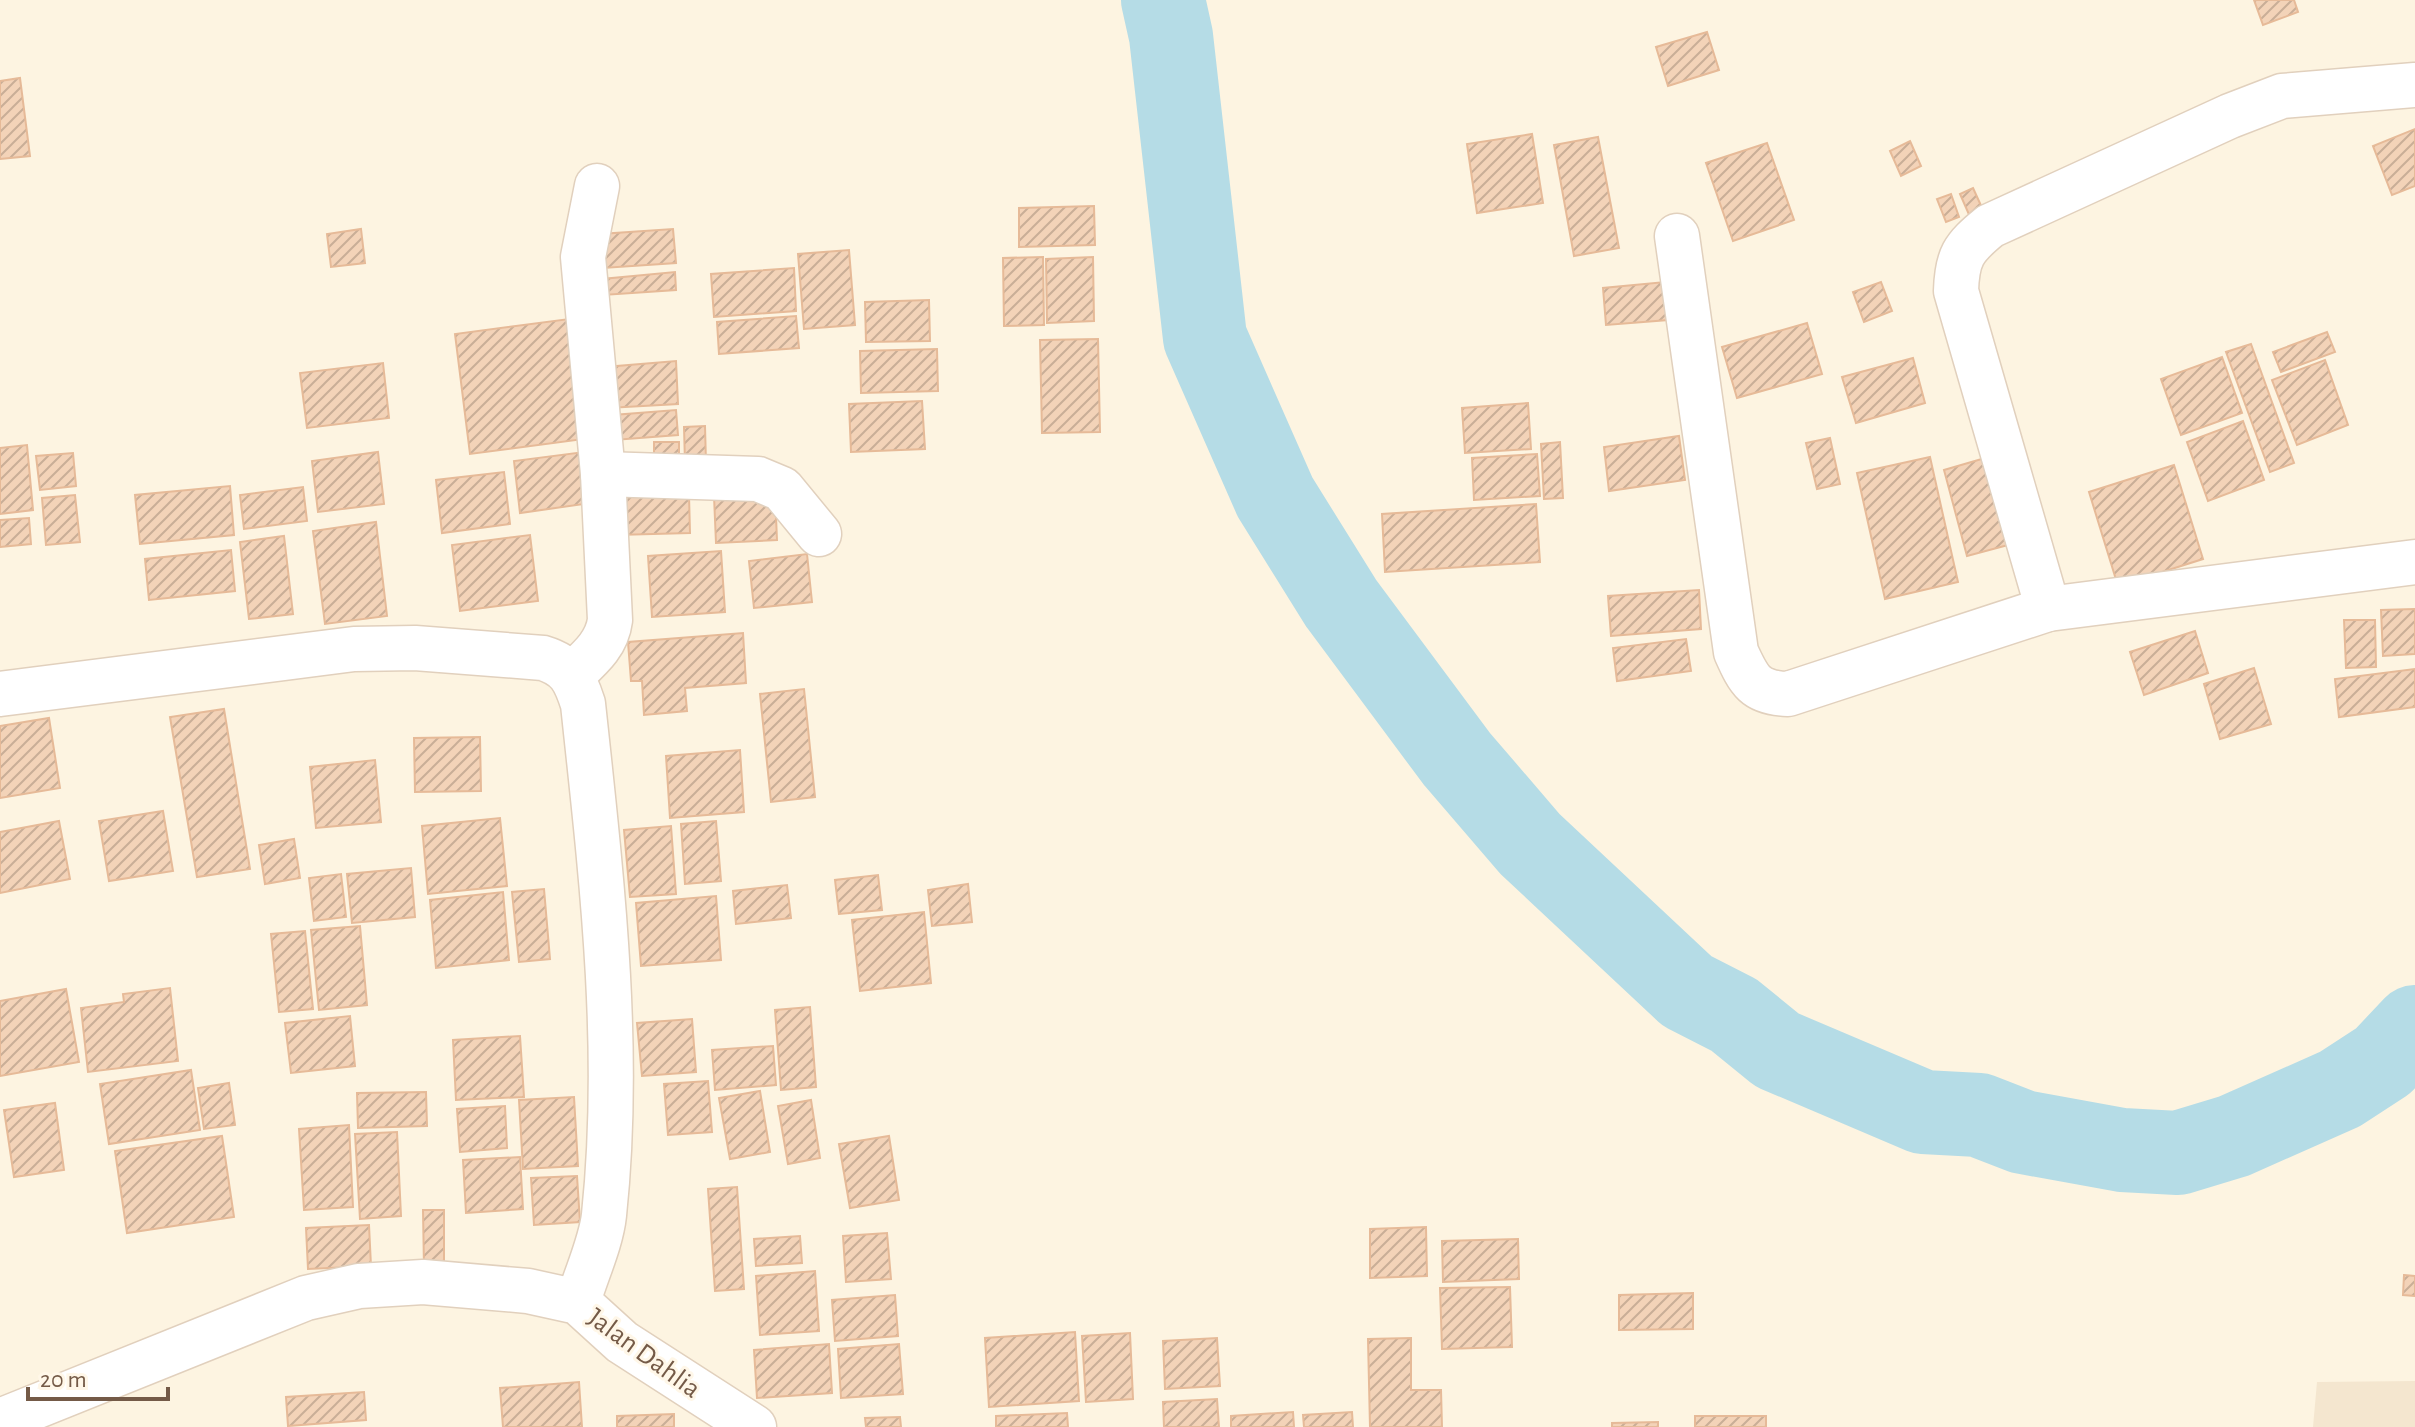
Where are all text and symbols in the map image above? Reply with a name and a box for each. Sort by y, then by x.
street label: Jalan Dahlia [582,1304,705,1404]
scale bar [28,1351,168,1401]
text: 20 m [40,1368,87,1392]

